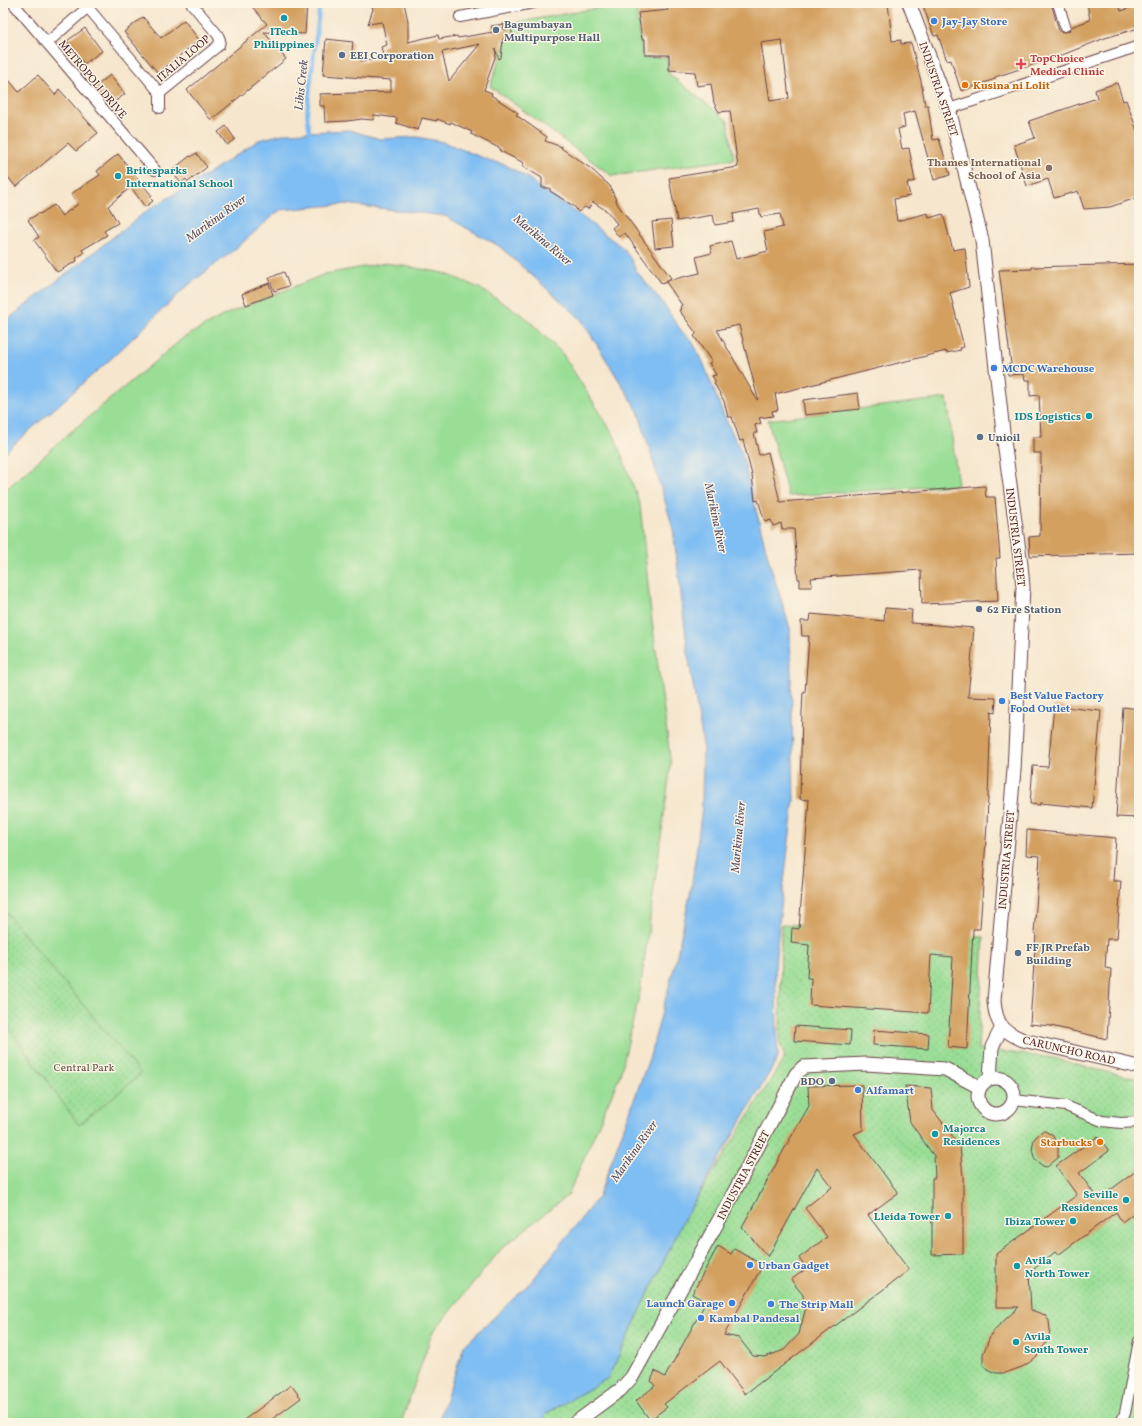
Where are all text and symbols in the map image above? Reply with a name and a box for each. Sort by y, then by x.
marker: ITech Philippines [279,13,289,23]
place label: Jay-Jay Store [941,15,1008,30]
marker: Jay-Jay Store [929,16,939,26]
place label: Bagumbayan Multipurpose Hall [504,18,600,46]
place label: ITech Philippines [253,25,315,53]
marker: Bagumbayan Multipurpose Hall [491,25,501,35]
street label: ITALIA LOOP [154,32,214,86]
street label: METROPOLI DRIVE [54,37,130,123]
street label: INDUSTRIA STREET [914,40,961,139]
place label: EEI Corporation [350,49,434,64]
marker: EEI Corporation [337,50,347,60]
place label: TopChoice Medical Clinic [1030,52,1104,80]
marker: TopChoice Medical Clinic [1015,58,1027,70]
water label: Libis Creek [291,59,313,111]
place label: Kusina ni Lolit [973,79,1050,94]
marker: Kusina ni Lolit [960,80,970,90]
place label: Thames International School of Asia [927,156,1041,184]
marker: Thames International School of Asia [1044,163,1054,173]
place label: Britesparks International School [126,164,233,192]
marker: Britesparks International School [113,171,123,181]
water label: Marikina River [182,191,251,247]
water label: Marikina River [509,211,575,270]
place label: MCDC Warehouse [1002,362,1095,377]
marker: MCDC Warehouse [989,363,999,373]
place label: IDS Logistics [1015,410,1081,425]
marker: IDS Logistics [1084,411,1094,421]
place label: Unioil [988,431,1021,446]
marker: Unioil [975,432,985,442]
water label: Marikina River [700,481,730,555]
street label: INDUSTRIA STREET [1001,487,1028,588]
place label: 62 Fire Station [987,603,1061,618]
marker: 62 Fire Station [974,604,984,614]
place label: Best Value Factory Food Outlet [1010,689,1104,717]
marker: Best Value Factory Food Outlet [997,696,1007,706]
water label: Marikina River [728,800,750,874]
street label: INDUSTRIA STREET [996,809,1019,910]
place label: FF JR Prefab Building [1026,941,1090,969]
marker: FF JR Prefab Building [1013,948,1023,958]
street label: CARUNCHO ROAD [1021,1034,1116,1069]
park label: Central Park [54,1061,114,1076]
place label: BDO [800,1075,824,1090]
marker: BDO [827,1076,837,1086]
place label: Alfamart [866,1084,914,1099]
marker: Alfamart [853,1085,863,1095]
water label: Marikina River [607,1117,662,1186]
place label: Majorca Residences [943,1122,1000,1150]
street label: INDUSTRIA STREET [714,1128,775,1223]
marker: Majorca Residences [930,1129,940,1139]
place label: Starbucks [1040,1136,1092,1151]
marker: Starbucks [1095,1137,1105,1147]
place label: Seville Residences [1061,1188,1118,1216]
marker: Seville Residences [1121,1195,1131,1205]
place label: Lleida Tower [874,1210,941,1225]
marker: Lleida Tower [943,1211,953,1221]
place label: Ibiza Tower [1005,1215,1066,1230]
marker: Ibiza Tower [1068,1216,1078,1226]
place label: Avila North Tower [1025,1254,1090,1282]
place label: Urban Gadget [758,1259,829,1274]
marker: Urban Gadget [745,1260,755,1270]
marker: Avila North Tower [1012,1261,1022,1271]
place label: Launch Garage [647,1297,724,1312]
marker: Launch Garage [727,1298,737,1308]
place label: The Strip Mall [779,1298,854,1313]
marker: The Strip Mall [766,1299,776,1309]
place label: Kambal Pandesal [709,1312,800,1327]
marker: Kambal Pandesal [696,1313,706,1323]
place label: Avila South Tower [1024,1330,1089,1358]
marker: Avila South Tower [1011,1337,1021,1347]

